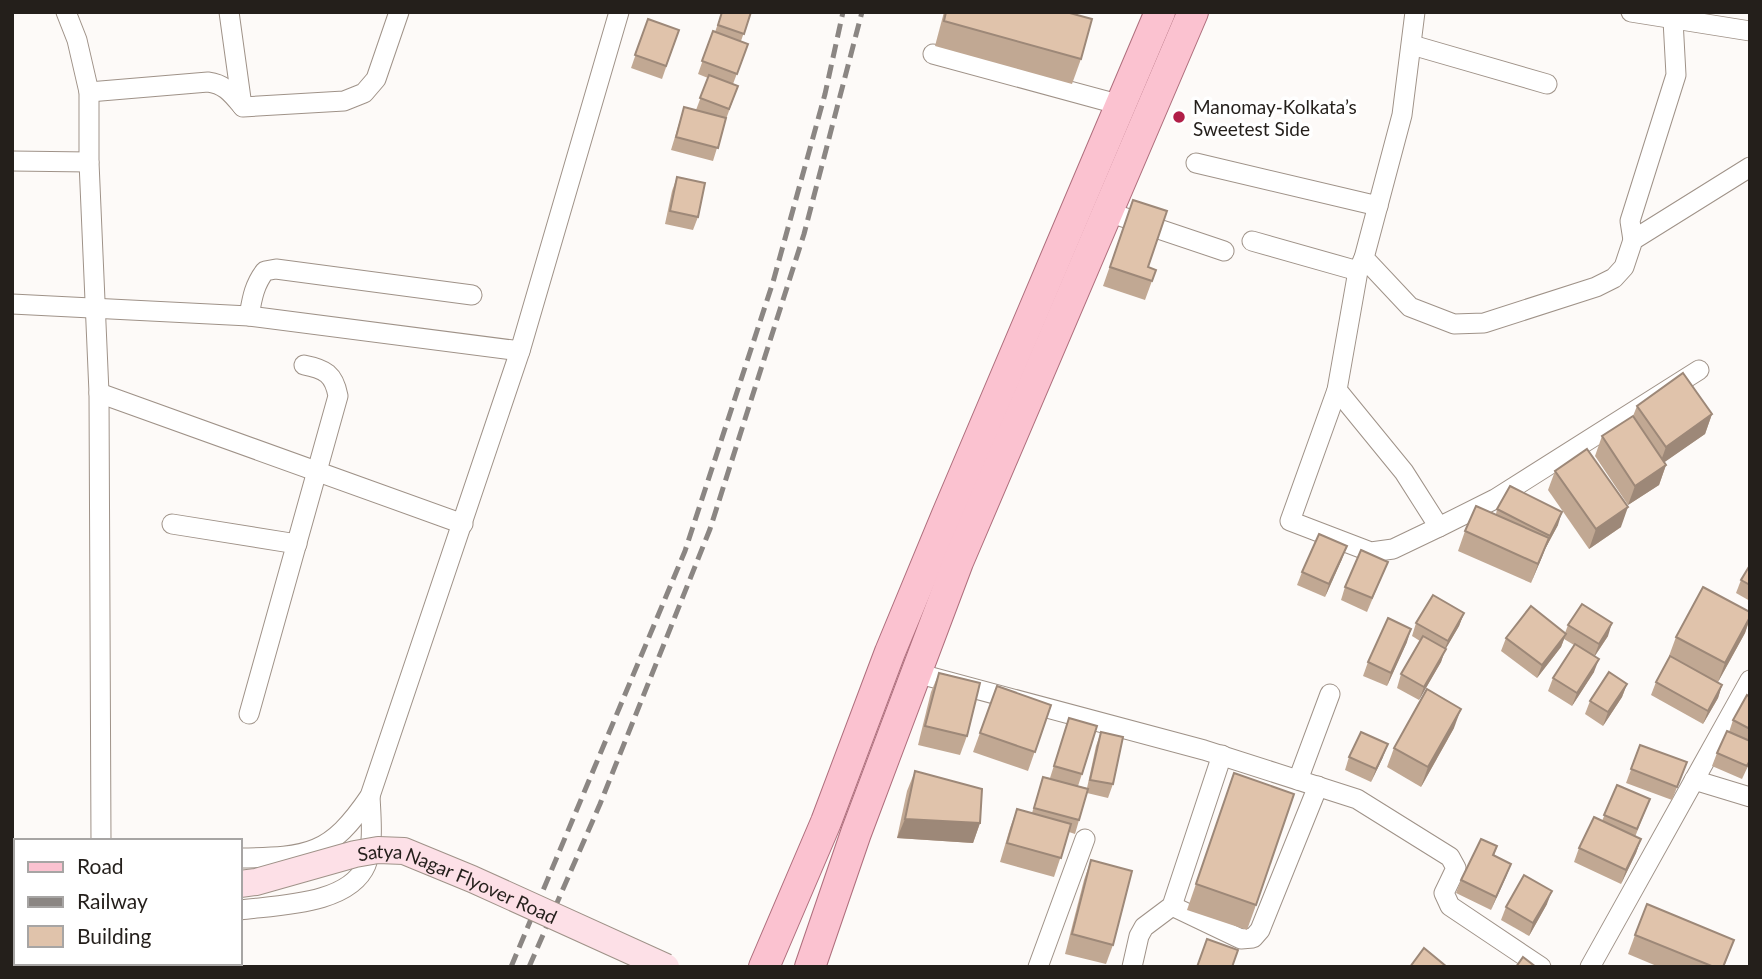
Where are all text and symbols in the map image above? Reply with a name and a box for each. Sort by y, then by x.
place label: Manomay-Kolkata’s Sweetest Side [1193,95,1357,140]
marker: Manomay-Kolkata’s Sweetest Side [1171,109,1187,125]
street label: Satya Nagar Flyover Road [355,838,561,928]
legend [14,839,242,965]
text: Road [77,853,124,878]
text: Railway [77,888,148,913]
text: Building [77,923,152,948]

